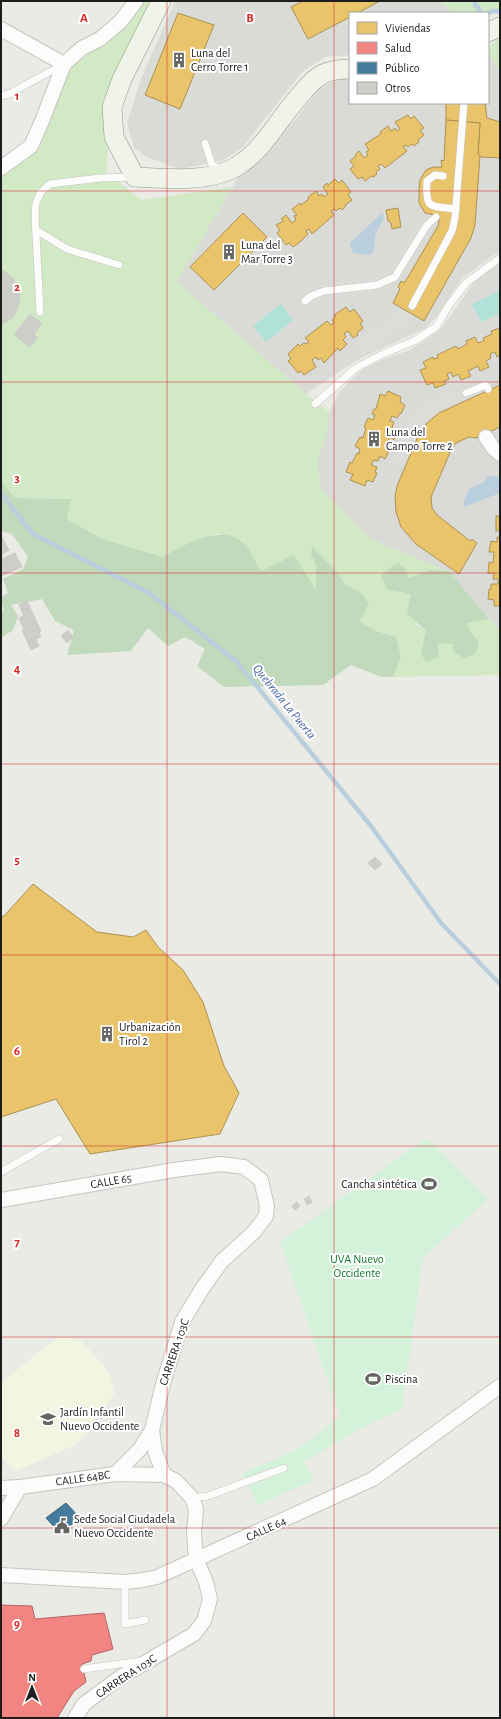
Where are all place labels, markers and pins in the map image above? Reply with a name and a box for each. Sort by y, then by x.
place label: Luna del Cerro Torre 1 [191,47,248,73]
building icon: Luna del Cerro Torre 1 [170,51,188,69]
place label: Luna del Mar Torre 3 [241,239,293,265]
building icon: Luna del Mar Torre 3 [220,243,238,261]
place label: Luna del Campo Torre 2 [386,426,453,452]
building icon: Luna del Campo Torre 2 [365,430,383,448]
place label: Urbanización Tirol 2 [119,1021,181,1047]
building icon: Urbanización Tirol 2 [98,1025,116,1043]
sports icon: Cancha sintética [420,1175,438,1193]
place label: Cancha sintética [341,1178,417,1190]
sports icon: Piscina [364,1370,382,1388]
place label: Piscina [385,1373,418,1385]
place label: Jardín Infantil Nuevo Occidente [60,1406,139,1432]
school or university icon: Jardín Infantil Nuevo Occidente [39,1410,57,1428]
place label: Sede Social Ciudadela Nuevo Occidente [74,1513,176,1539]
public building icon: Sede Social Ciudadela Nuevo Occidente [53,1517,71,1535]

